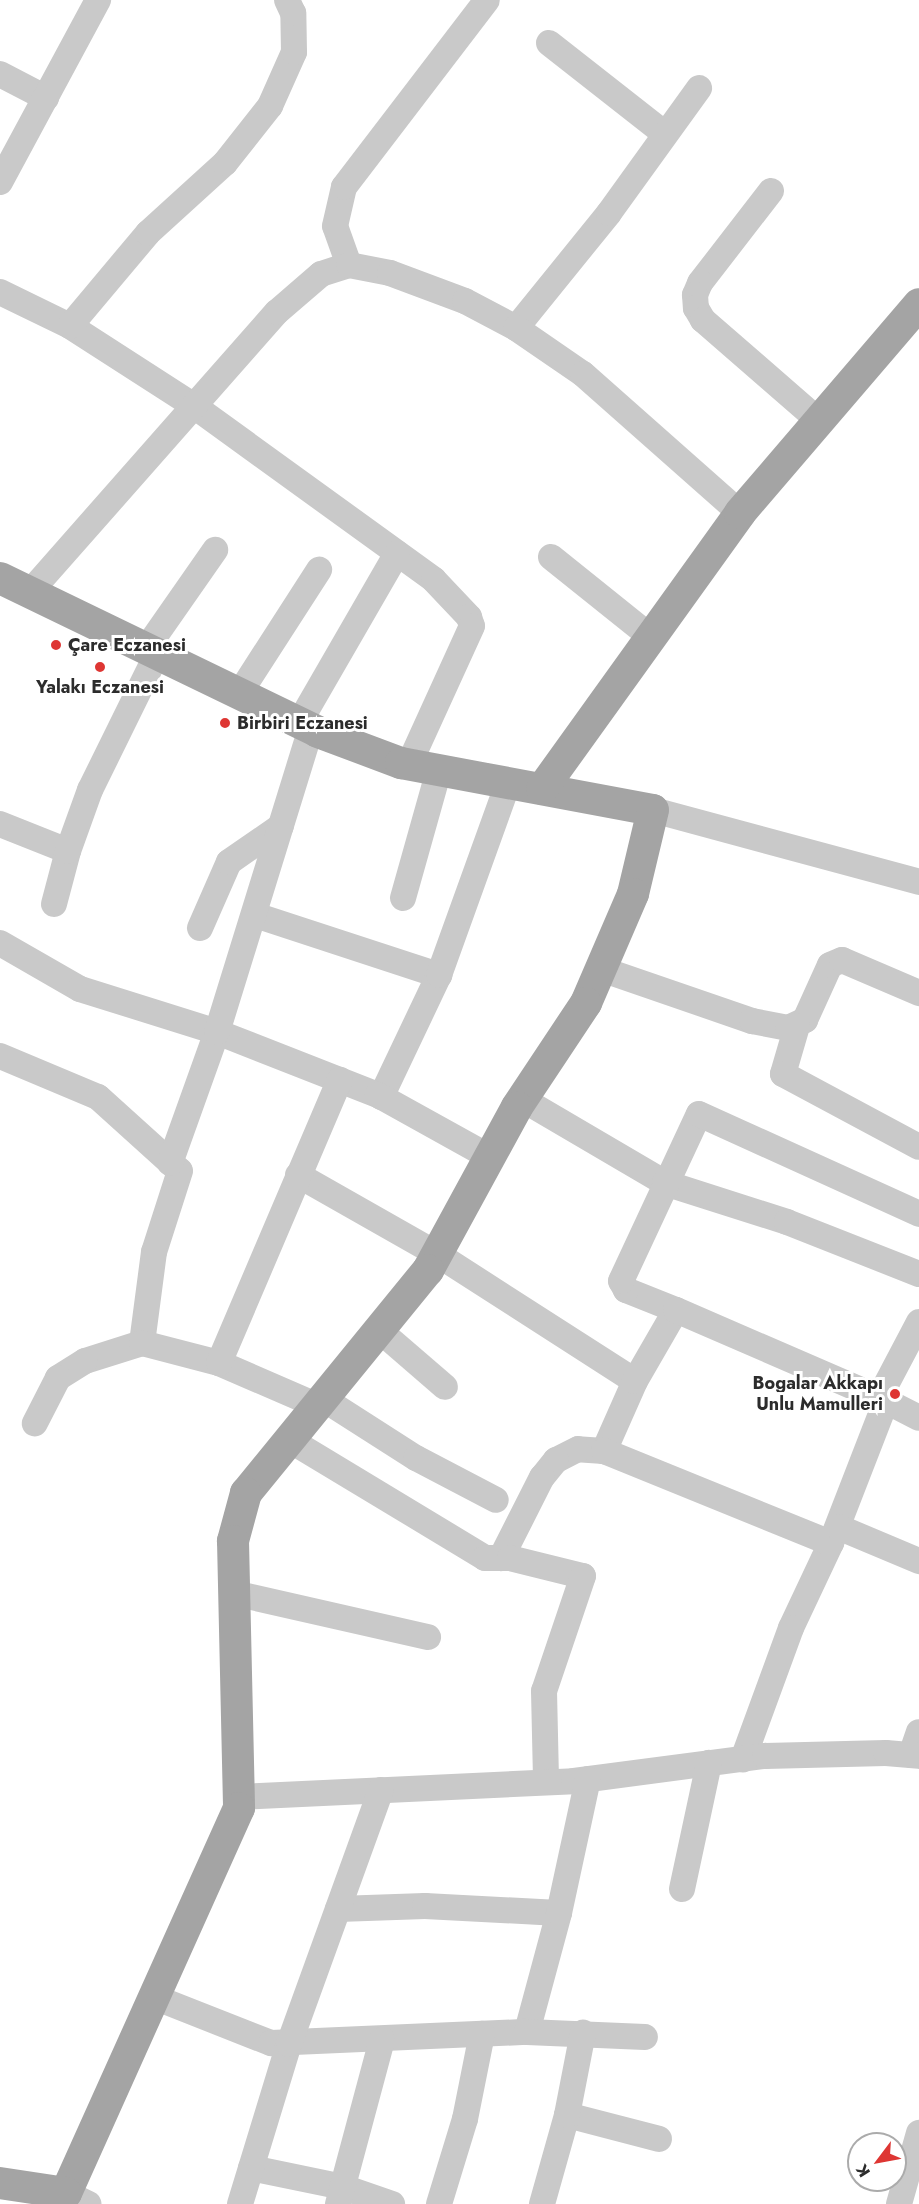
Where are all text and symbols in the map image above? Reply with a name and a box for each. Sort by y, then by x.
place label: Çare Eczanesi [68,634,186,656]
marker: Çare Eczanesi [49,638,63,652]
marker: Yalakı Eczanesi [93,660,107,674]
place label: Yalakı Eczanesi [36,676,164,698]
place label: Birbiri Eczanesi [237,712,368,734]
marker: Birbiri Eczanesi [218,716,232,730]
place label: Bogalar Akkapı Unlu Mamulleri [753,1373,883,1416]
marker: Bogalar Akkapı Unlu Mamulleri [888,1387,902,1401]
north arrow [847,2132,907,2192]
text: K [850,2160,876,2182]

